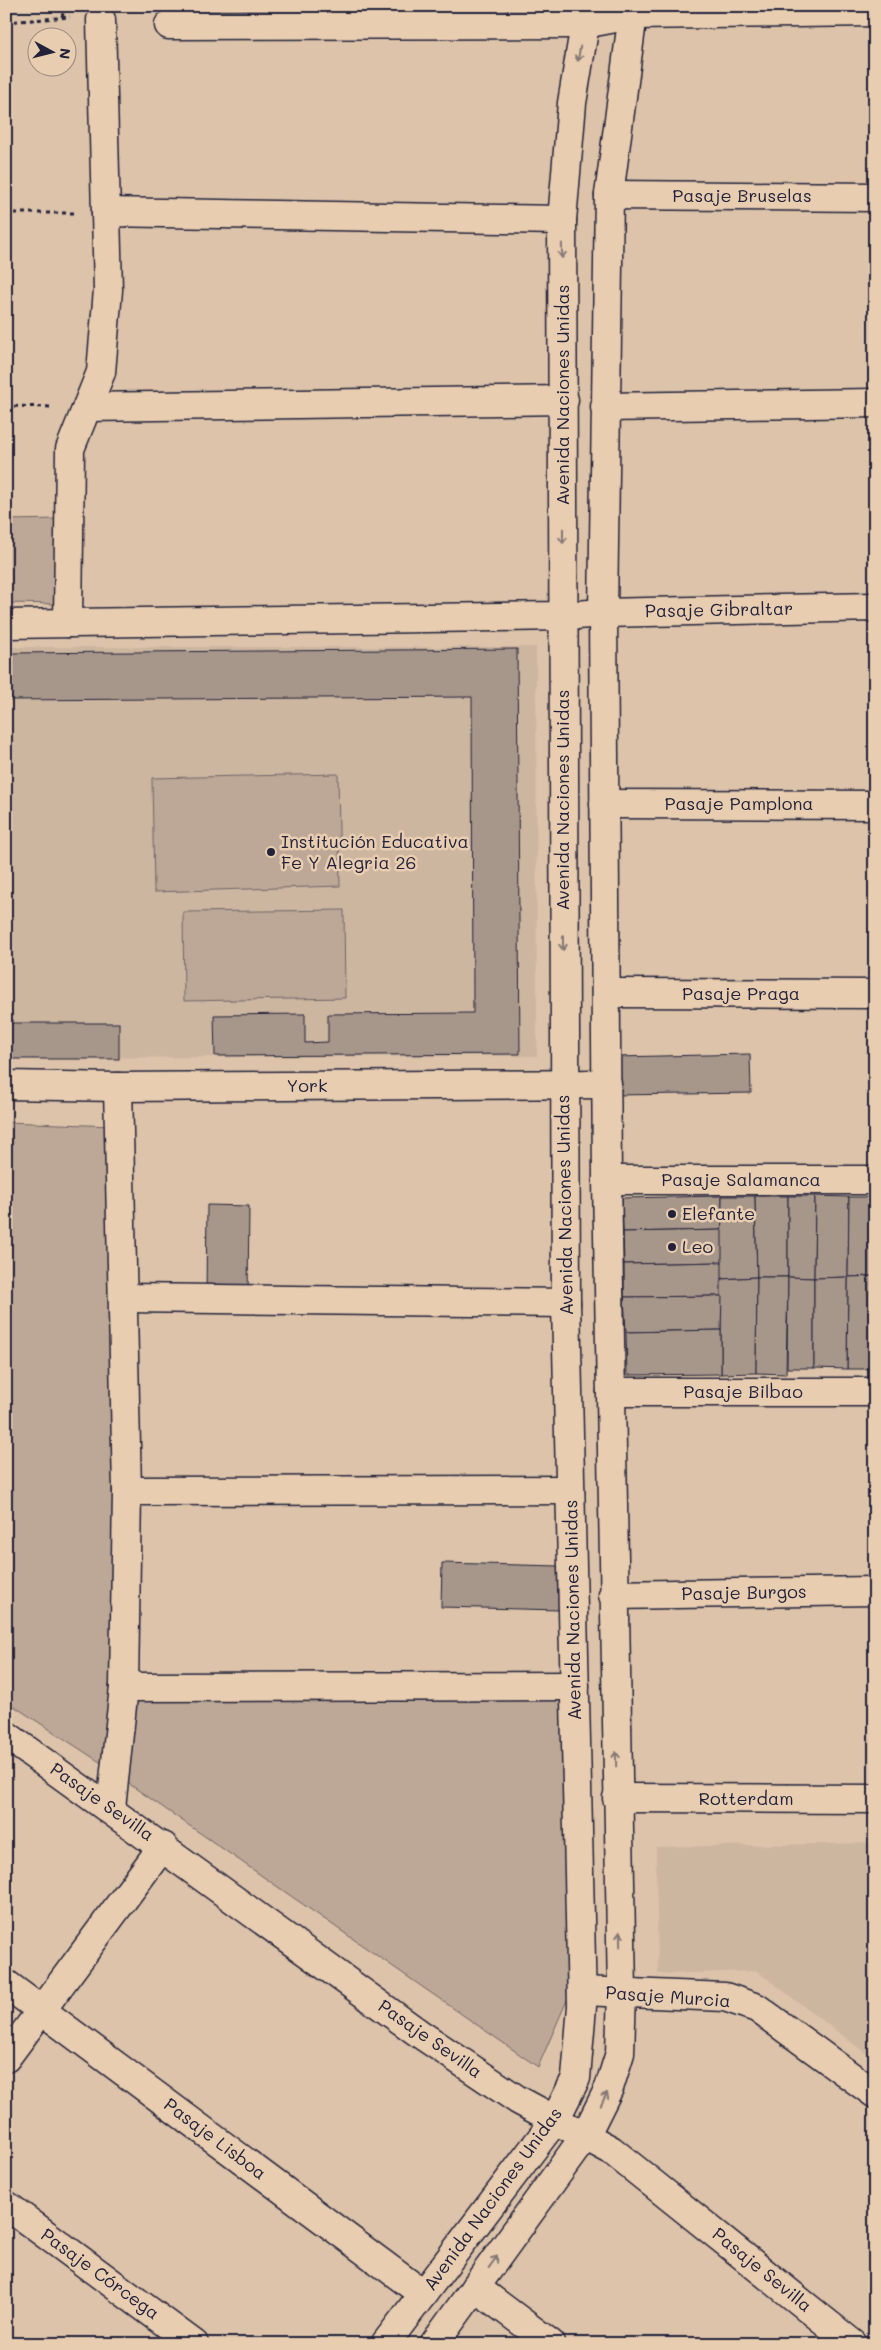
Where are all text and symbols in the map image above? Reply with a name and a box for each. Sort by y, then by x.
north arrow [28,28,78,78]
one-way arrow [574,46,584,62]
text: N [55,47,75,60]
street label: Pasaje Bruselas [672,183,812,207]
one-way arrow [557,242,567,258]
street label: Avenida Naciones Unidas [550,285,574,505]
one-way arrow [558,527,568,543]
street label: Pasaje Gibraltar [645,596,793,622]
street label: Avenida Naciones Unidas [550,690,574,910]
street label: Pasaje Pamplona [664,791,814,815]
place label: Institución Educativa Fe Y Alegria 26 [281,829,469,874]
marker: Institución Educativa Fe Y Alegria 26 [265,846,277,858]
one-way arrow [558,934,568,951]
street label: Pasaje Praga [682,981,800,1005]
street label: York [286,1073,328,1097]
street label: Avenida Naciones Unidas [550,1094,578,1316]
street label: Pasaje Salamanca [661,1167,821,1191]
place label: Elefante [682,1201,755,1225]
marker: Elefante [666,1208,678,1220]
place label: Leo [682,1234,714,1258]
marker: Leo [666,1241,678,1253]
street label: Pasaje Bilbao [683,1379,803,1403]
street label: Avenida Naciones Unidas [558,1499,586,1721]
street label: Pasaje Burgos [681,1579,807,1605]
one-way arrow [611,1752,621,1768]
street label: Pasaje Sevilla [46,1756,159,1846]
street label: Rotterdam [698,1786,794,1810]
one-way arrow [616,1931,625,1947]
street label: Pasaje Murcia [605,1980,732,2012]
street label: Pasaje Sevilla [374,1993,487,2083]
street label: Pasaje Lisboa [160,2092,272,2185]
one-way arrow [600,2092,609,2107]
street label: Avenida Naciones Unidas [418,2102,567,2295]
street label: Pasaje Córcega [36,2222,165,2324]
street label: Pasaje Sevilla [708,2222,817,2317]
one-way arrow [488,2255,498,2269]

